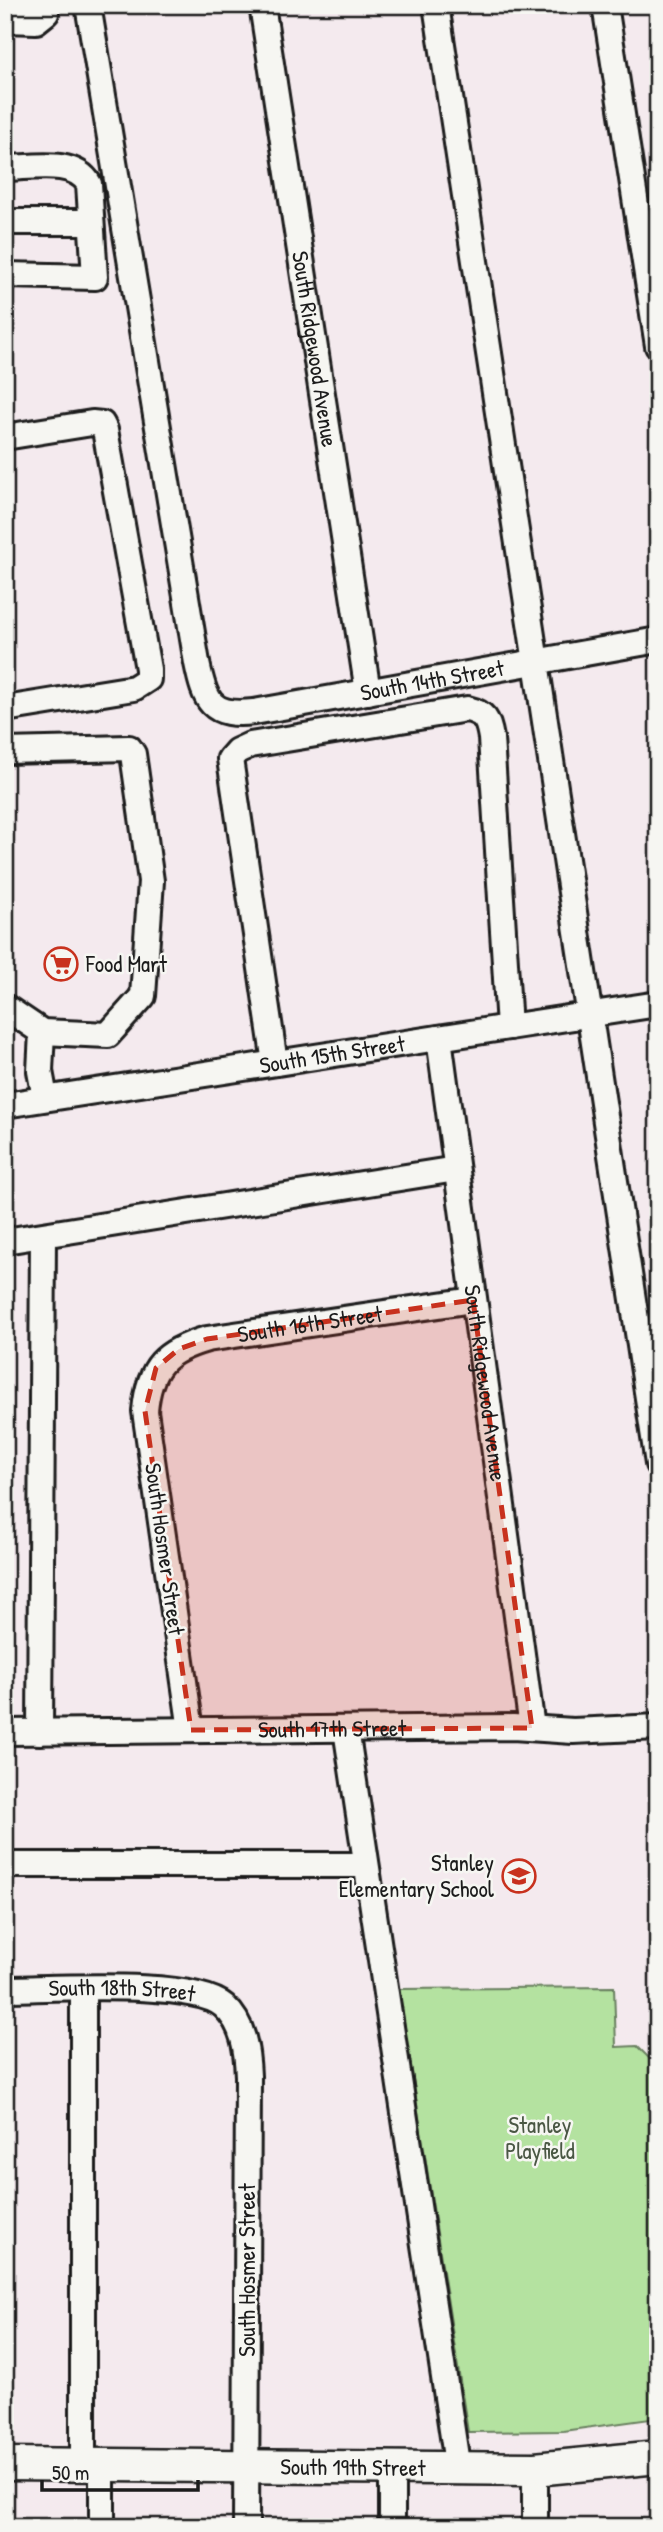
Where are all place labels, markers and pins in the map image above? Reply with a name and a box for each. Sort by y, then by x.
supermarket icon: Food Mart [42,945,80,983]
place label: Food Mart [85,948,168,979]
place label: Stanley Elementary School [339,1847,495,1904]
school or university icon: Stanley Elementary School [500,1857,538,1895]

